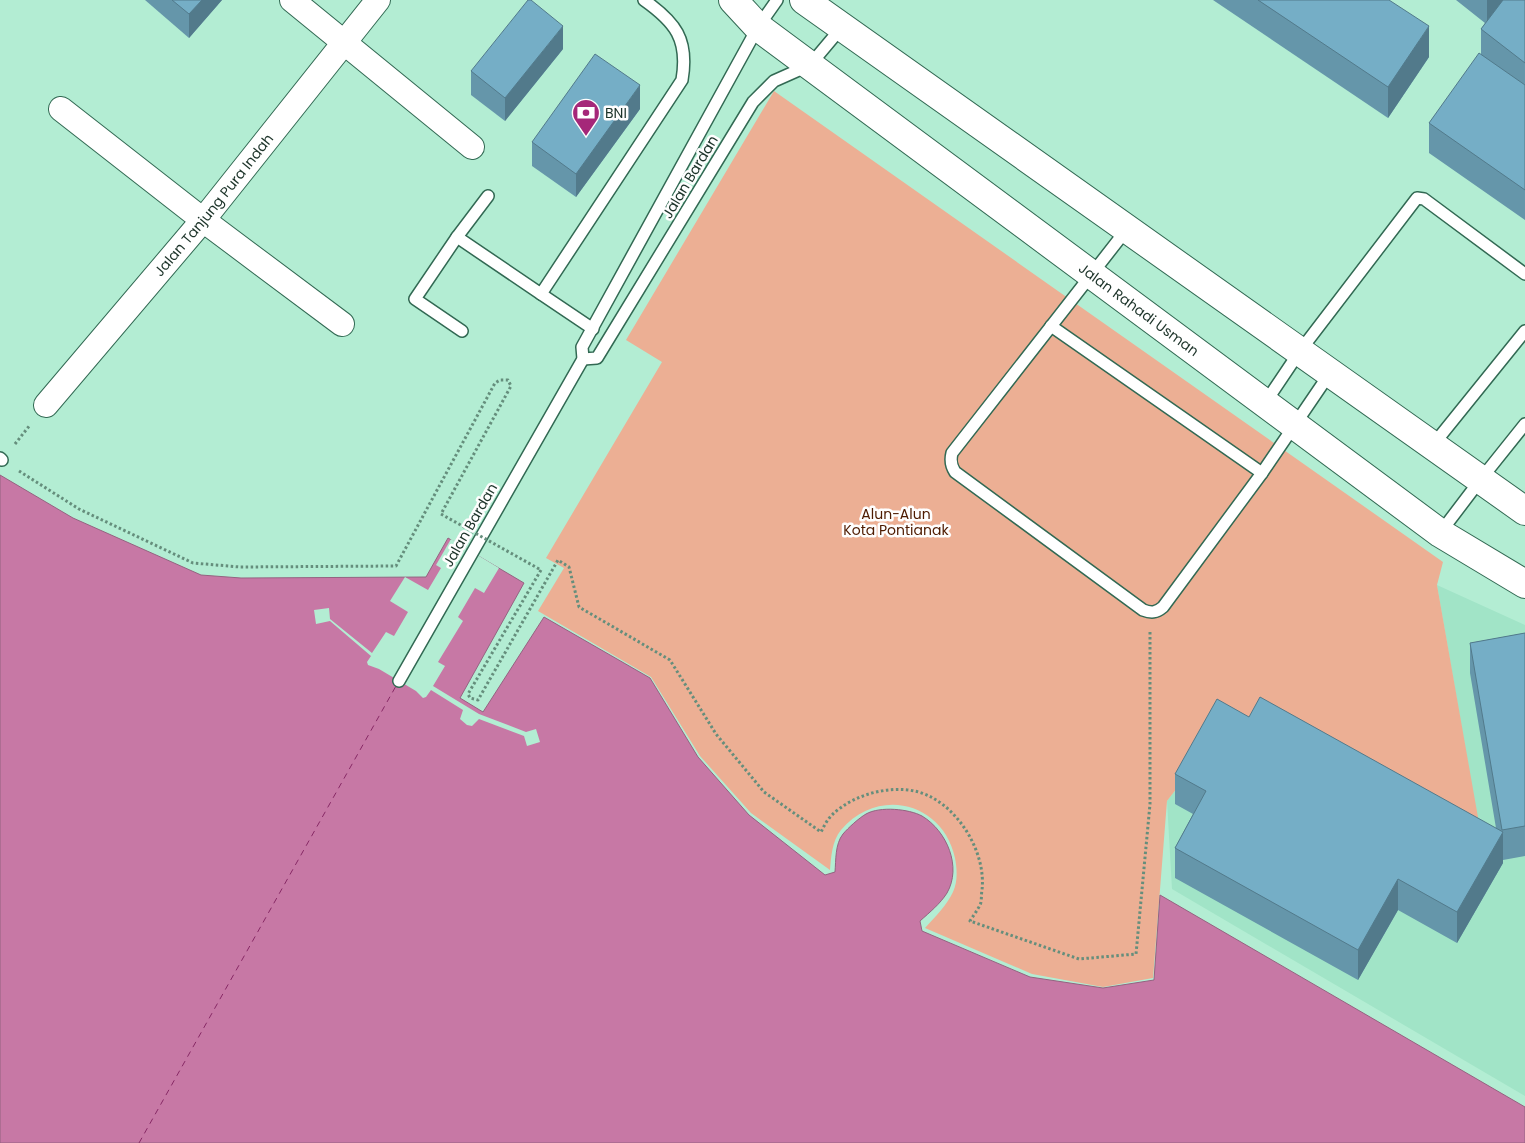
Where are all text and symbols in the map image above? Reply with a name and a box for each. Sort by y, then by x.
bank icon: BNI [571,98,601,137]
place label: BNI [605,103,627,123]
street label: Jalan Tanjung Pura Indah [149,129,278,281]
street label: Jalan Bardan [657,132,723,222]
street label: Jalan Rahadi Usman [1075,258,1203,361]
street label: Jalan Bardan [438,479,502,571]
park label: Alun-Alun Kota Pontianak [843,504,949,540]

